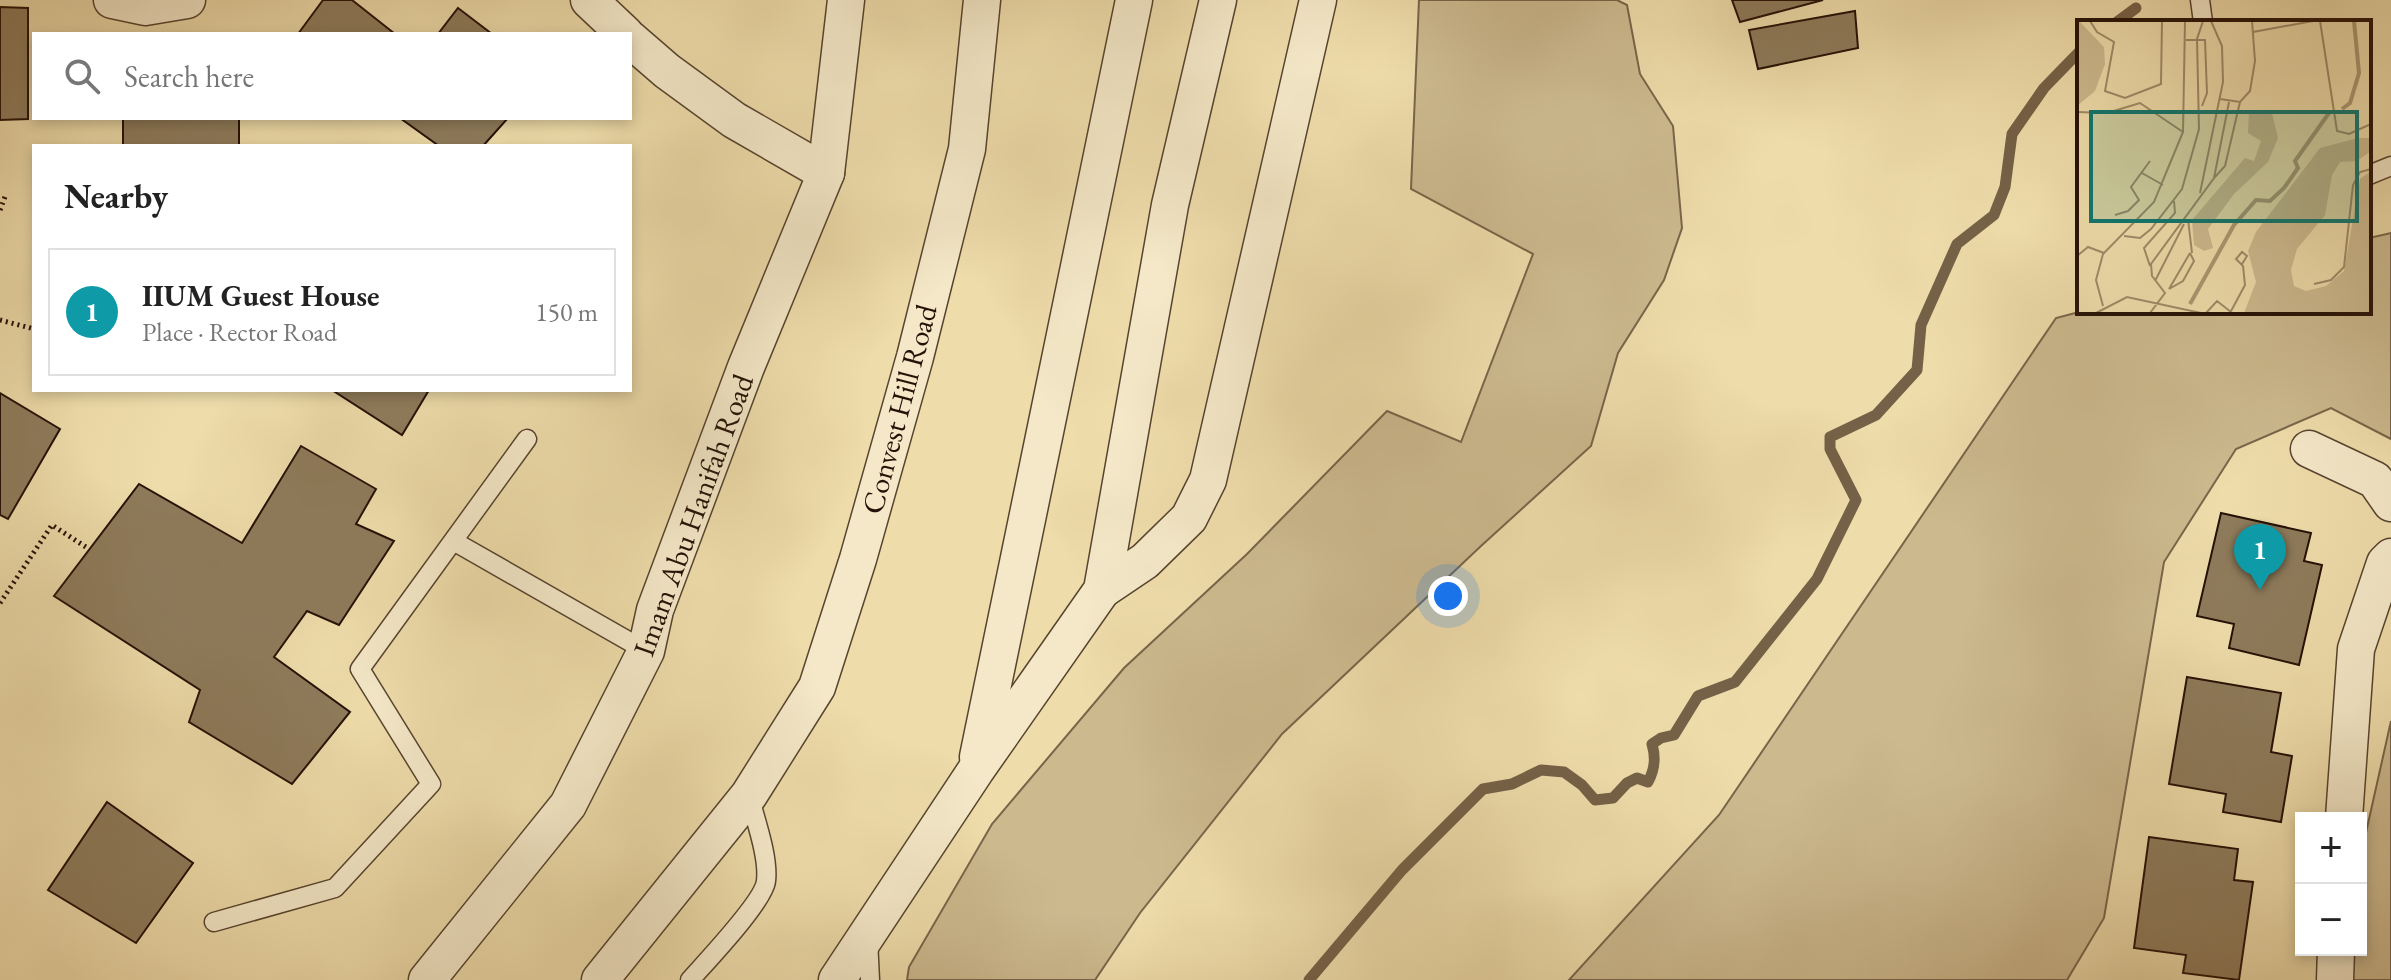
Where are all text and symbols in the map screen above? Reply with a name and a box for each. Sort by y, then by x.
inset map [2077,20,2371,314]
search box [32,32,632,120]
icon: search [60,54,104,98]
text: Search here [124,57,254,96]
text: Nearby [64,174,168,218]
text: IIUM Guest House [142,276,380,315]
text: 1 [85,295,99,329]
text: 150 m [535,295,598,329]
street label: Convest Hill Road [852,299,946,518]
text: Place · Rector Road [142,315,337,349]
street label: Imam Abu Hanifah Road [624,368,762,661]
pin: 1 [2234,524,2286,590]
your location [1428,576,1468,616]
map controls [2295,812,2367,956]
button: + [2295,812,2367,884]
button: − [2295,884,2367,956]

